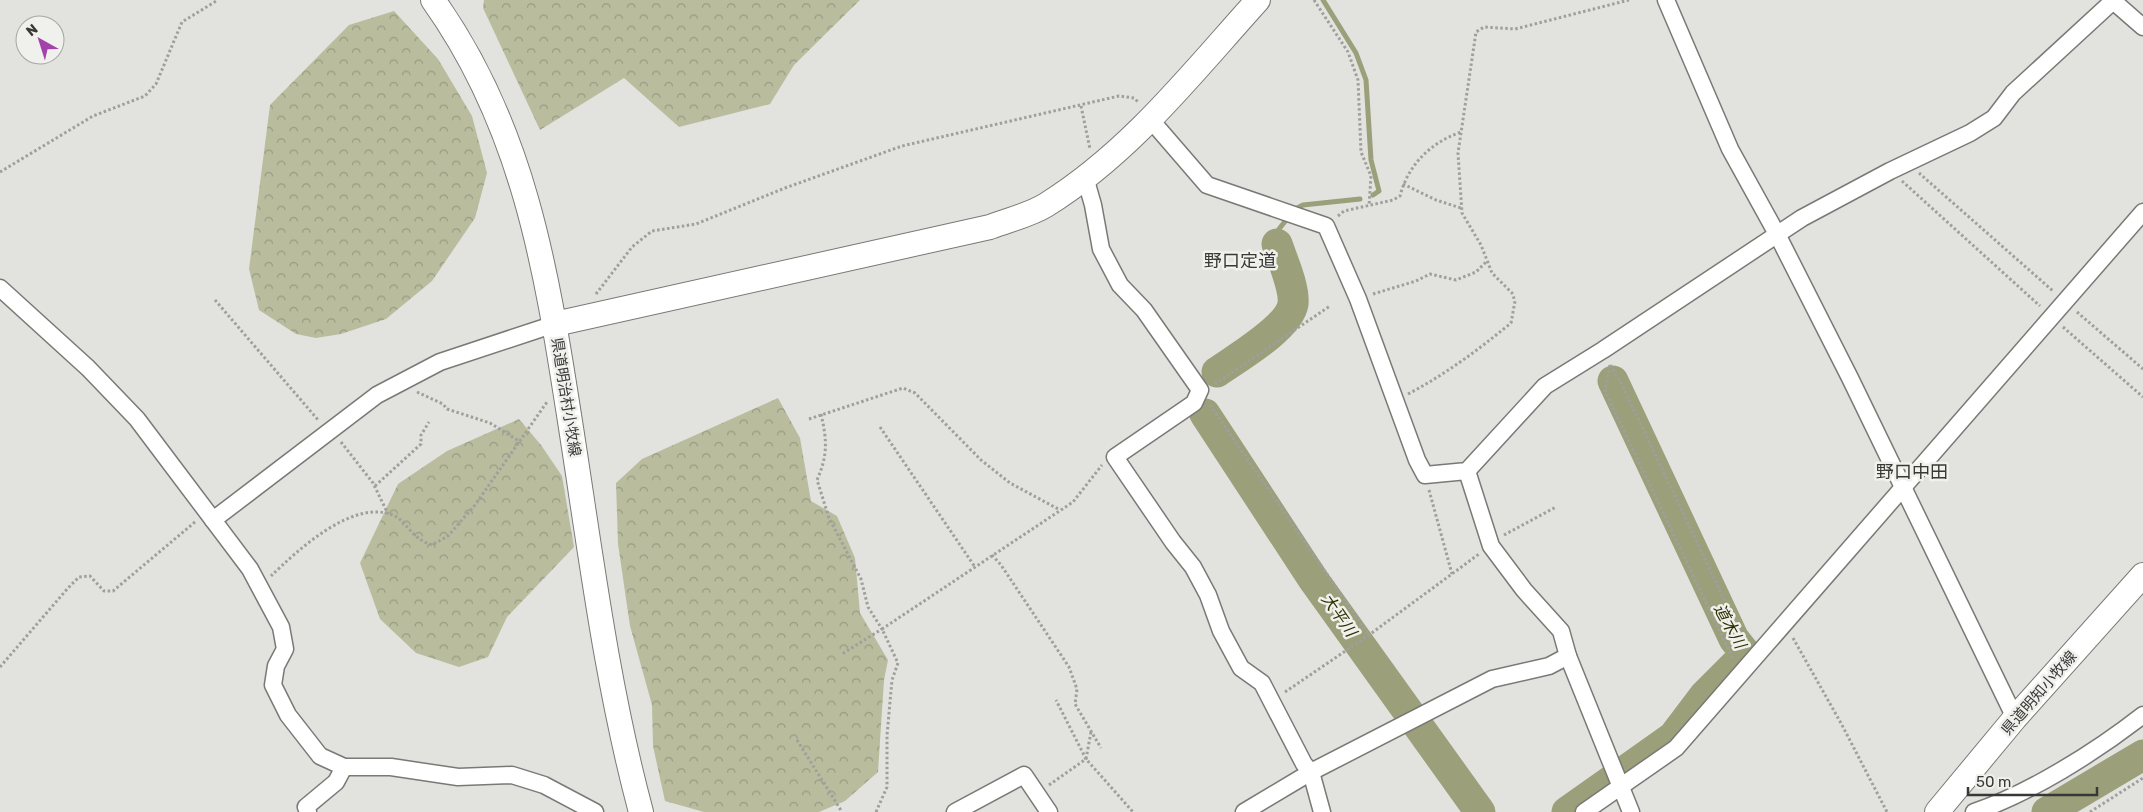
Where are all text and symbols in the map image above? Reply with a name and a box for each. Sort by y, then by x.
north arrow [15,15,65,65]
text: N [23,21,41,40]
district label: 野口定道 [1204,250,1276,272]
street label: 県道明治村小牧線 [548,336,584,458]
district label: 野口中田 [1876,461,1948,483]
water label: 大平川 [1317,590,1362,642]
water label: 道木川 [1710,600,1751,653]
street label: 県道明知小牧線 [1998,647,2080,739]
scale bar [1968,764,2097,796]
text: 50 m [1976,773,2011,791]

